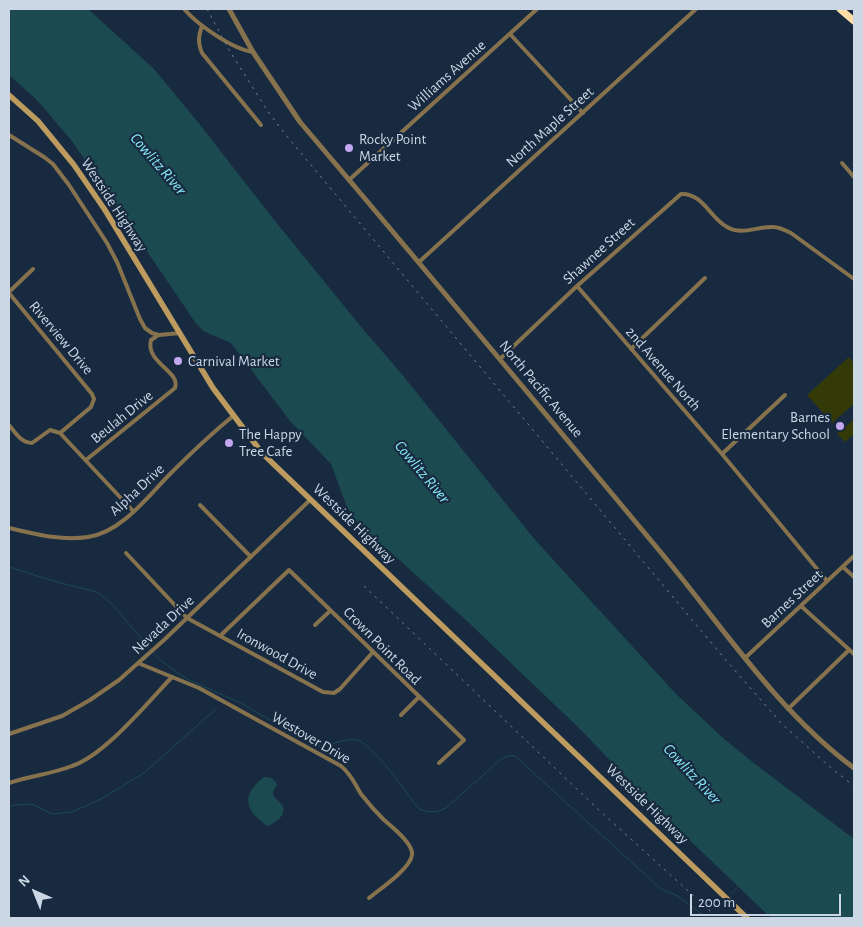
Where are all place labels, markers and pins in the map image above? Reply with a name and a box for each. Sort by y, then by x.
place label: Rocky Point Market [359,130,426,165]
marker: Rocky Point Market [343,142,355,154]
place label: Carnival Market [188,352,280,370]
marker: Carnival Market [172,355,184,367]
place label: Barnes Elementary School [721,408,830,443]
marker: Barnes Elementary School [834,420,846,432]
place label: The Happy Tree Cafe [239,425,302,460]
marker: The Happy Tree Cafe [223,437,235,449]

